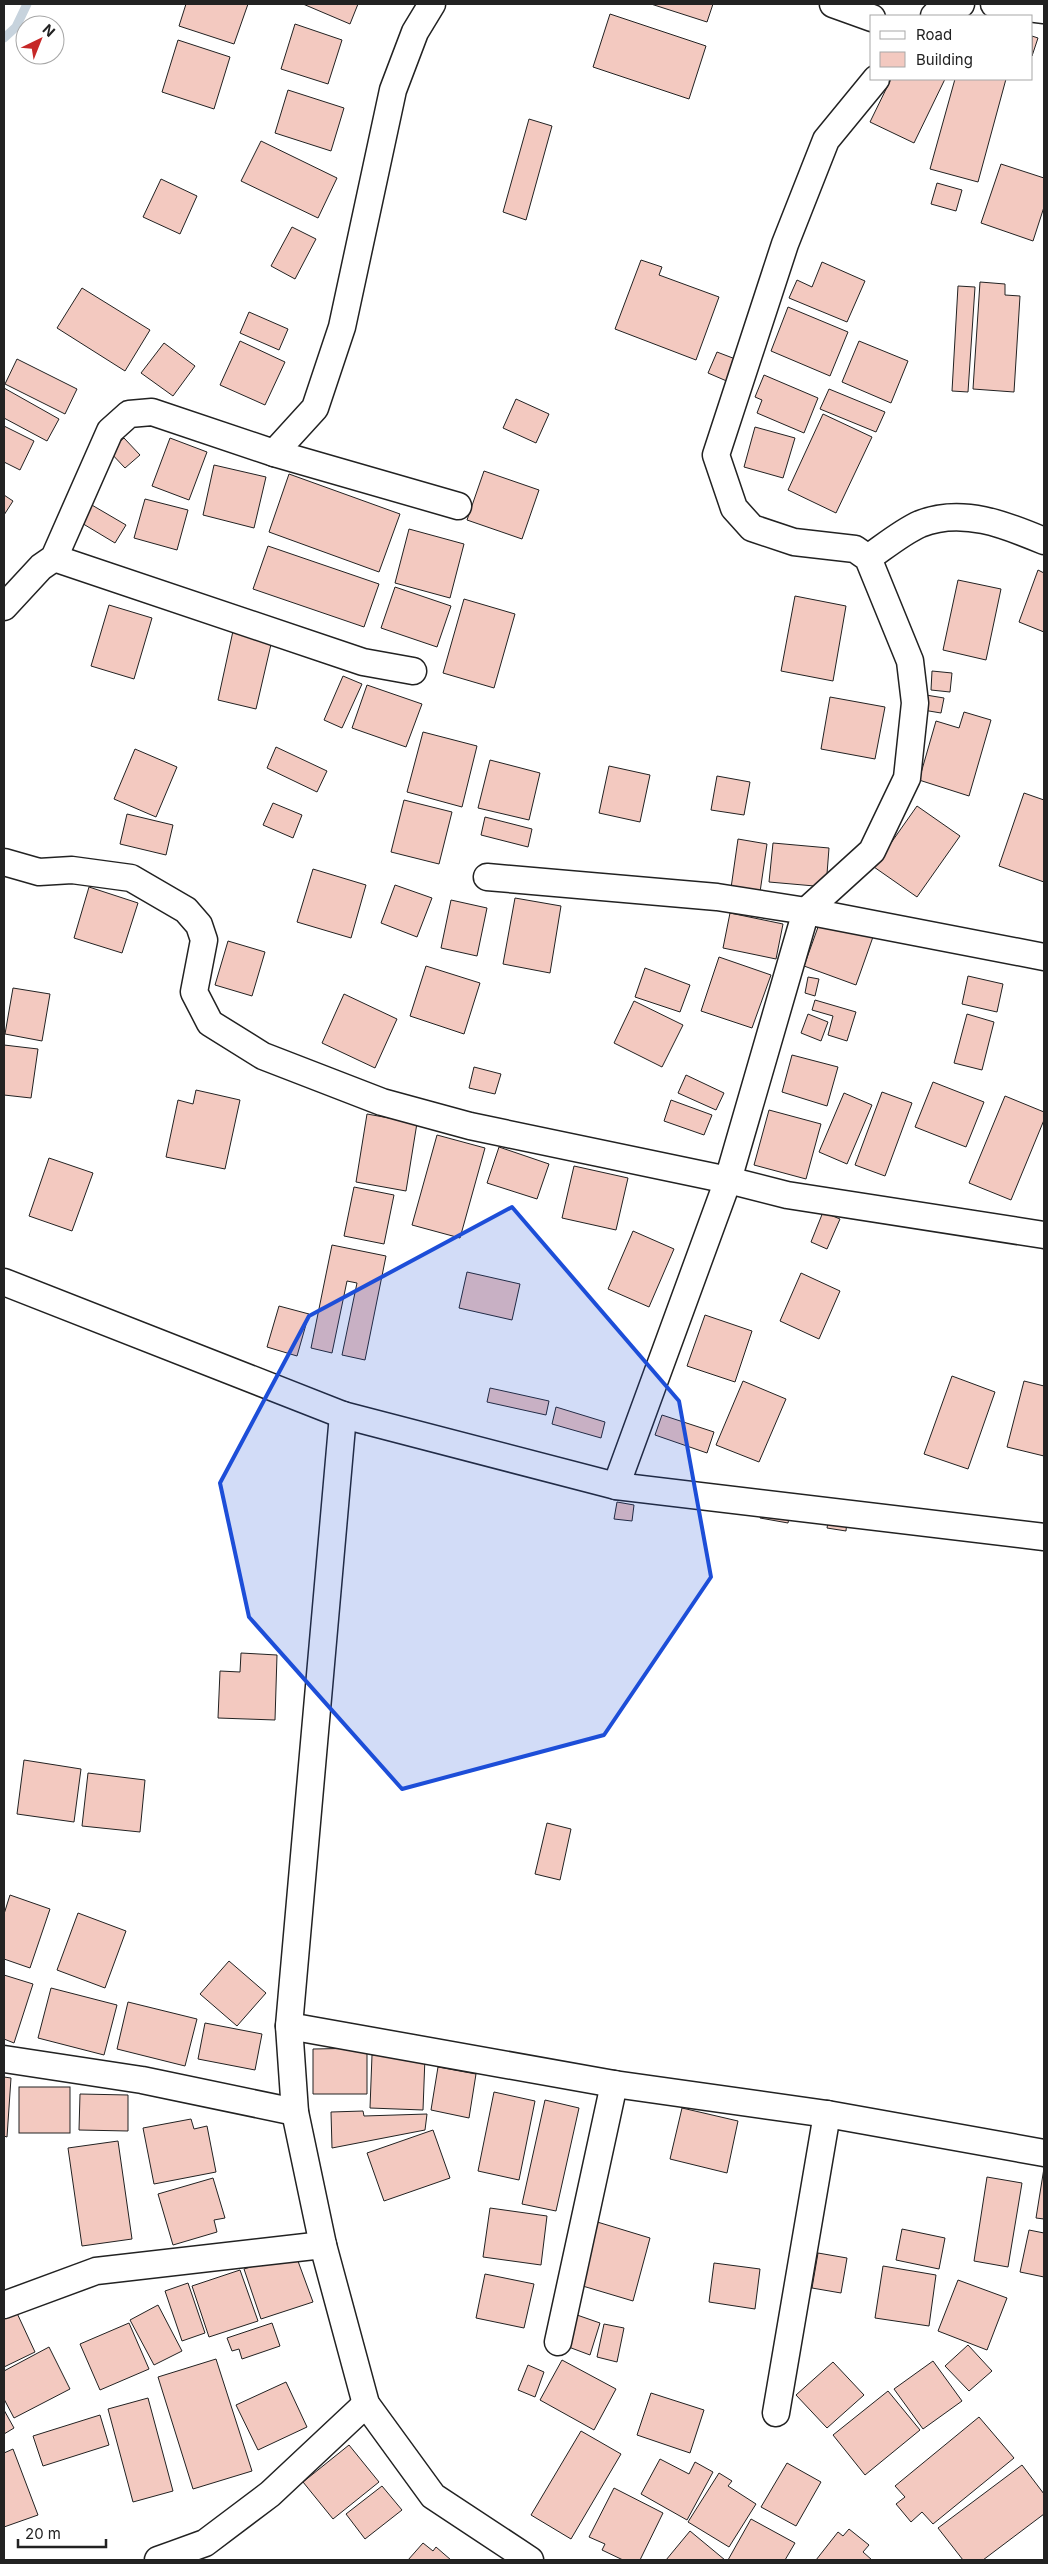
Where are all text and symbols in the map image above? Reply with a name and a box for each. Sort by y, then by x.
north arrow [15,15,65,65]
legend [870,15,1033,80]
text: N [40,20,59,40]
text: Road [916,25,952,44]
text: Building [916,50,973,69]
scale bar [18,2516,105,2548]
text: 20 m [25,2524,61,2543]

